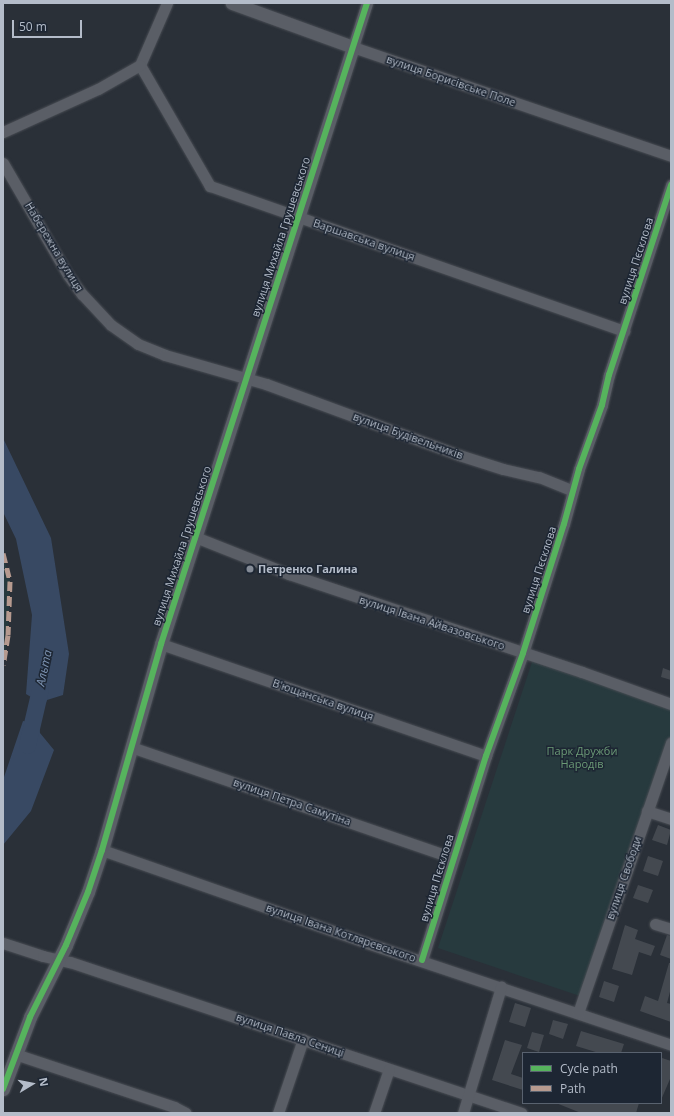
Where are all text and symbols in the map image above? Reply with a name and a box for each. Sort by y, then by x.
scale bar [14,12,84,38]
text: 50 m [19,18,47,35]
street label: вулиця Борисівське Поле [385,53,517,109]
street label: вулиця Михайла Грушевського [249,155,313,319]
street label: Набережна вулиця [22,200,86,294]
street label: Варшавська вулиця [311,216,417,264]
street label: вулиця Пєсклова [616,216,656,306]
street label: вулиця Будівельників [351,410,465,462]
street label: вулиця Михайла Грушевського [150,464,214,628]
street label: вулиця Пєсклова [519,525,559,615]
place label: Петренко Галина [258,562,358,576]
marker: Петренко Галина [245,564,255,574]
street label: вулиця Івана Айвазовського [357,593,507,653]
water label: Альта [33,649,55,687]
street label: В'ющанська вулиця [271,676,375,724]
park label: Парк Дружби Народів [547,745,617,771]
street label: вулиця Петра Самутіна [231,776,353,828]
street label: вулиця Пєсклова [417,833,457,923]
street label: вулиця Свободи [604,835,644,921]
street label: вулиця Івана Котляревського [264,901,418,965]
street label: вулиця Павла Сениці [234,1010,346,1060]
legend [522,1052,662,1104]
text: Cycle path [560,1060,618,1077]
north arrow [12,1064,52,1104]
text: N [36,1076,52,1088]
text: Path [560,1080,586,1097]

